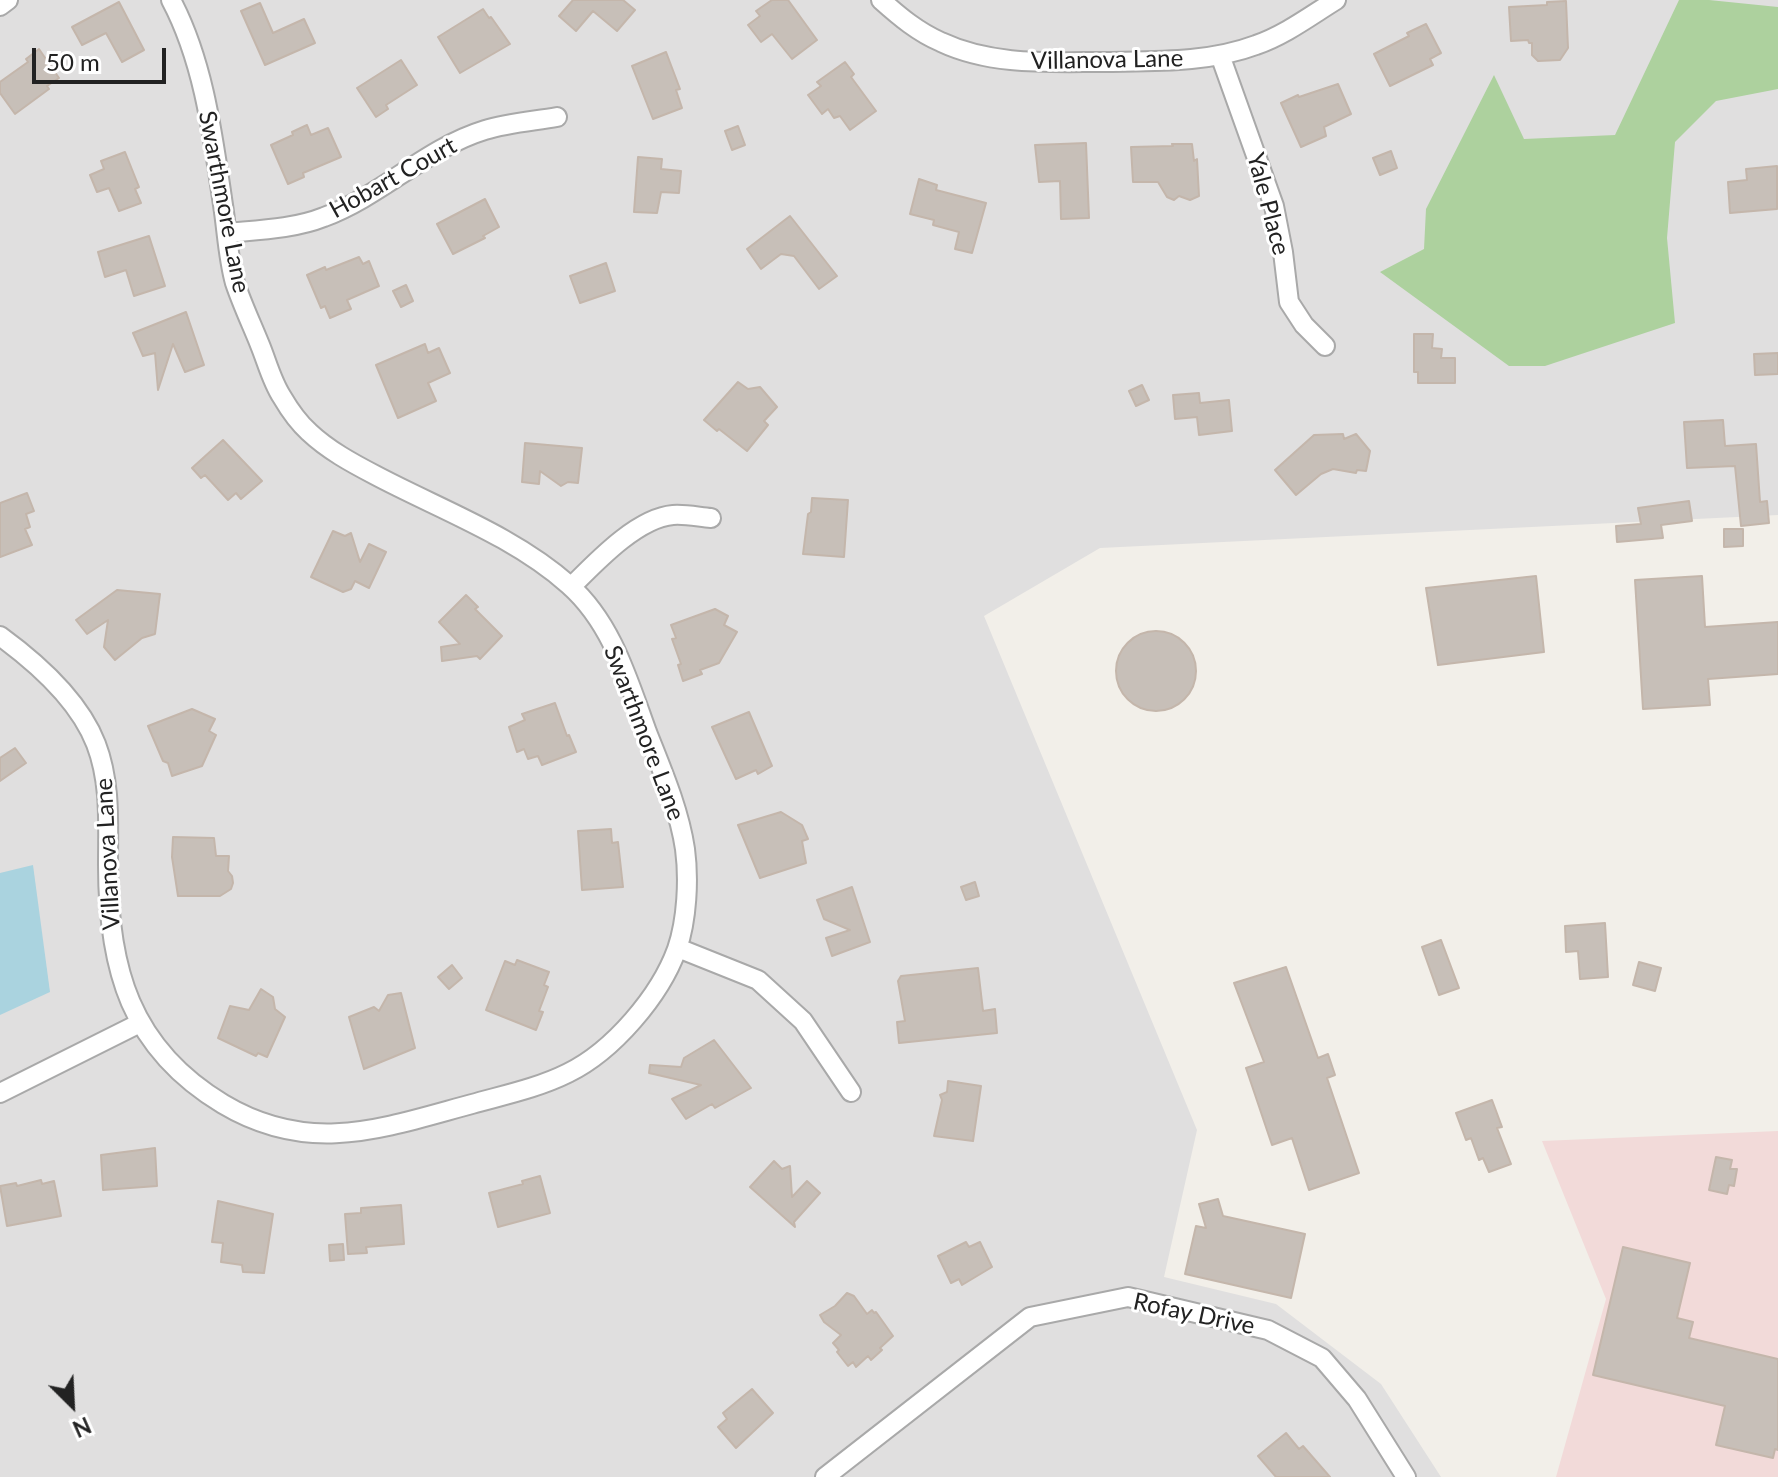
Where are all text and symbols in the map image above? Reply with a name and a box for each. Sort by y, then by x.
scale bar [36,32,170,82]
street label: Villanova Lane [1031,44,1183,76]
text: 50 m [46,47,100,76]
street label: Swarthmore Lane [192,109,256,295]
street label: Hobart Court [325,131,461,225]
street label: Yale Place [1241,150,1295,258]
street label: Swarthmore Lane [597,642,691,824]
street label: Villanova Lane [90,777,126,931]
street label: Rofay Drive [1131,1287,1257,1341]
north arrow [32,1365,112,1445]
text: N [69,1412,95,1443]

